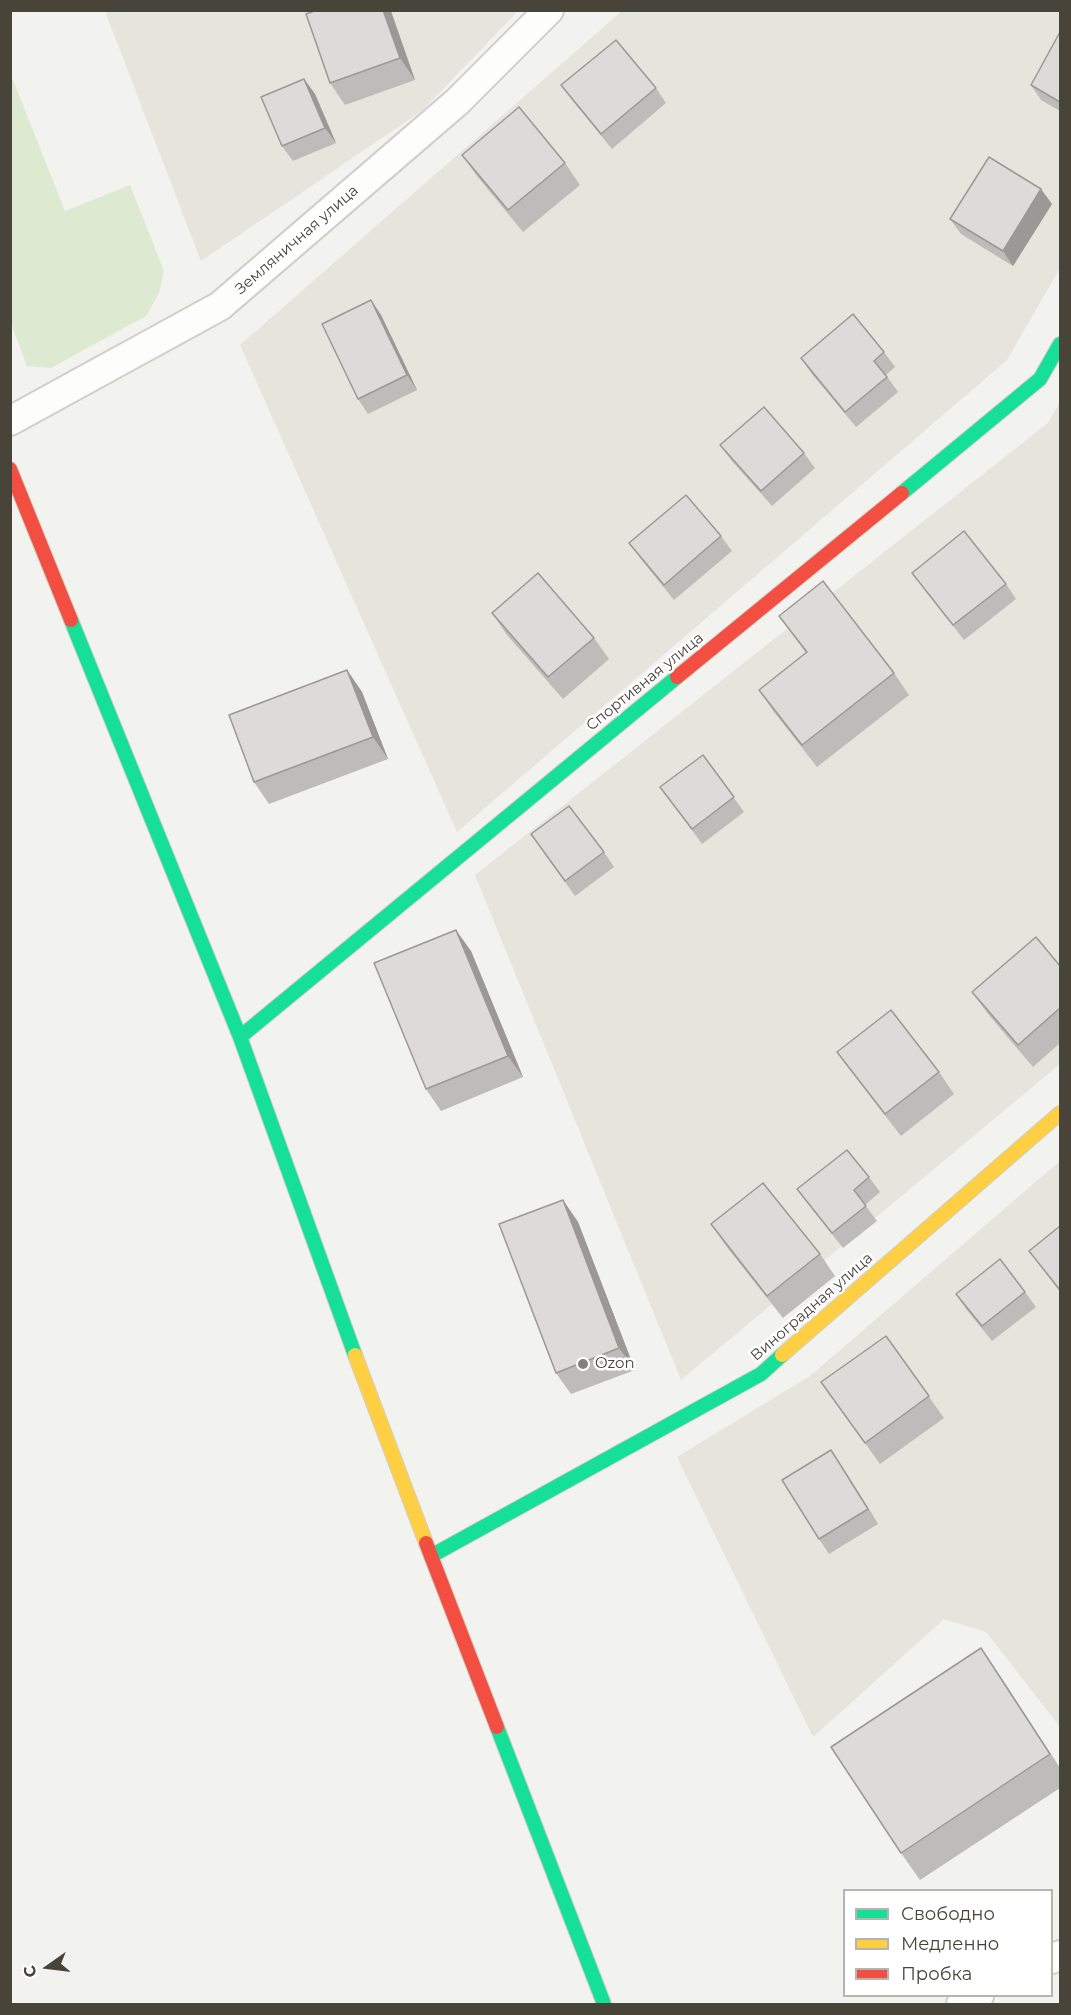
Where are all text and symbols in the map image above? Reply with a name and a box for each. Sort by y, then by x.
street label: Земляничная улица [232,182,362,298]
street label: Спортивная улица [583,629,707,735]
street label: Виноградная улица [747,1249,877,1365]
place label: Ozon [595,1355,635,1373]
marker: Ozon [576,1357,590,1371]
legend [843,1889,1053,1997]
text: Свободно [901,1903,995,1925]
text: Медленно [901,1933,999,1955]
north arrow [18,1937,78,1997]
text: Пробка [901,1963,972,1985]
text: С [19,1964,41,1979]

